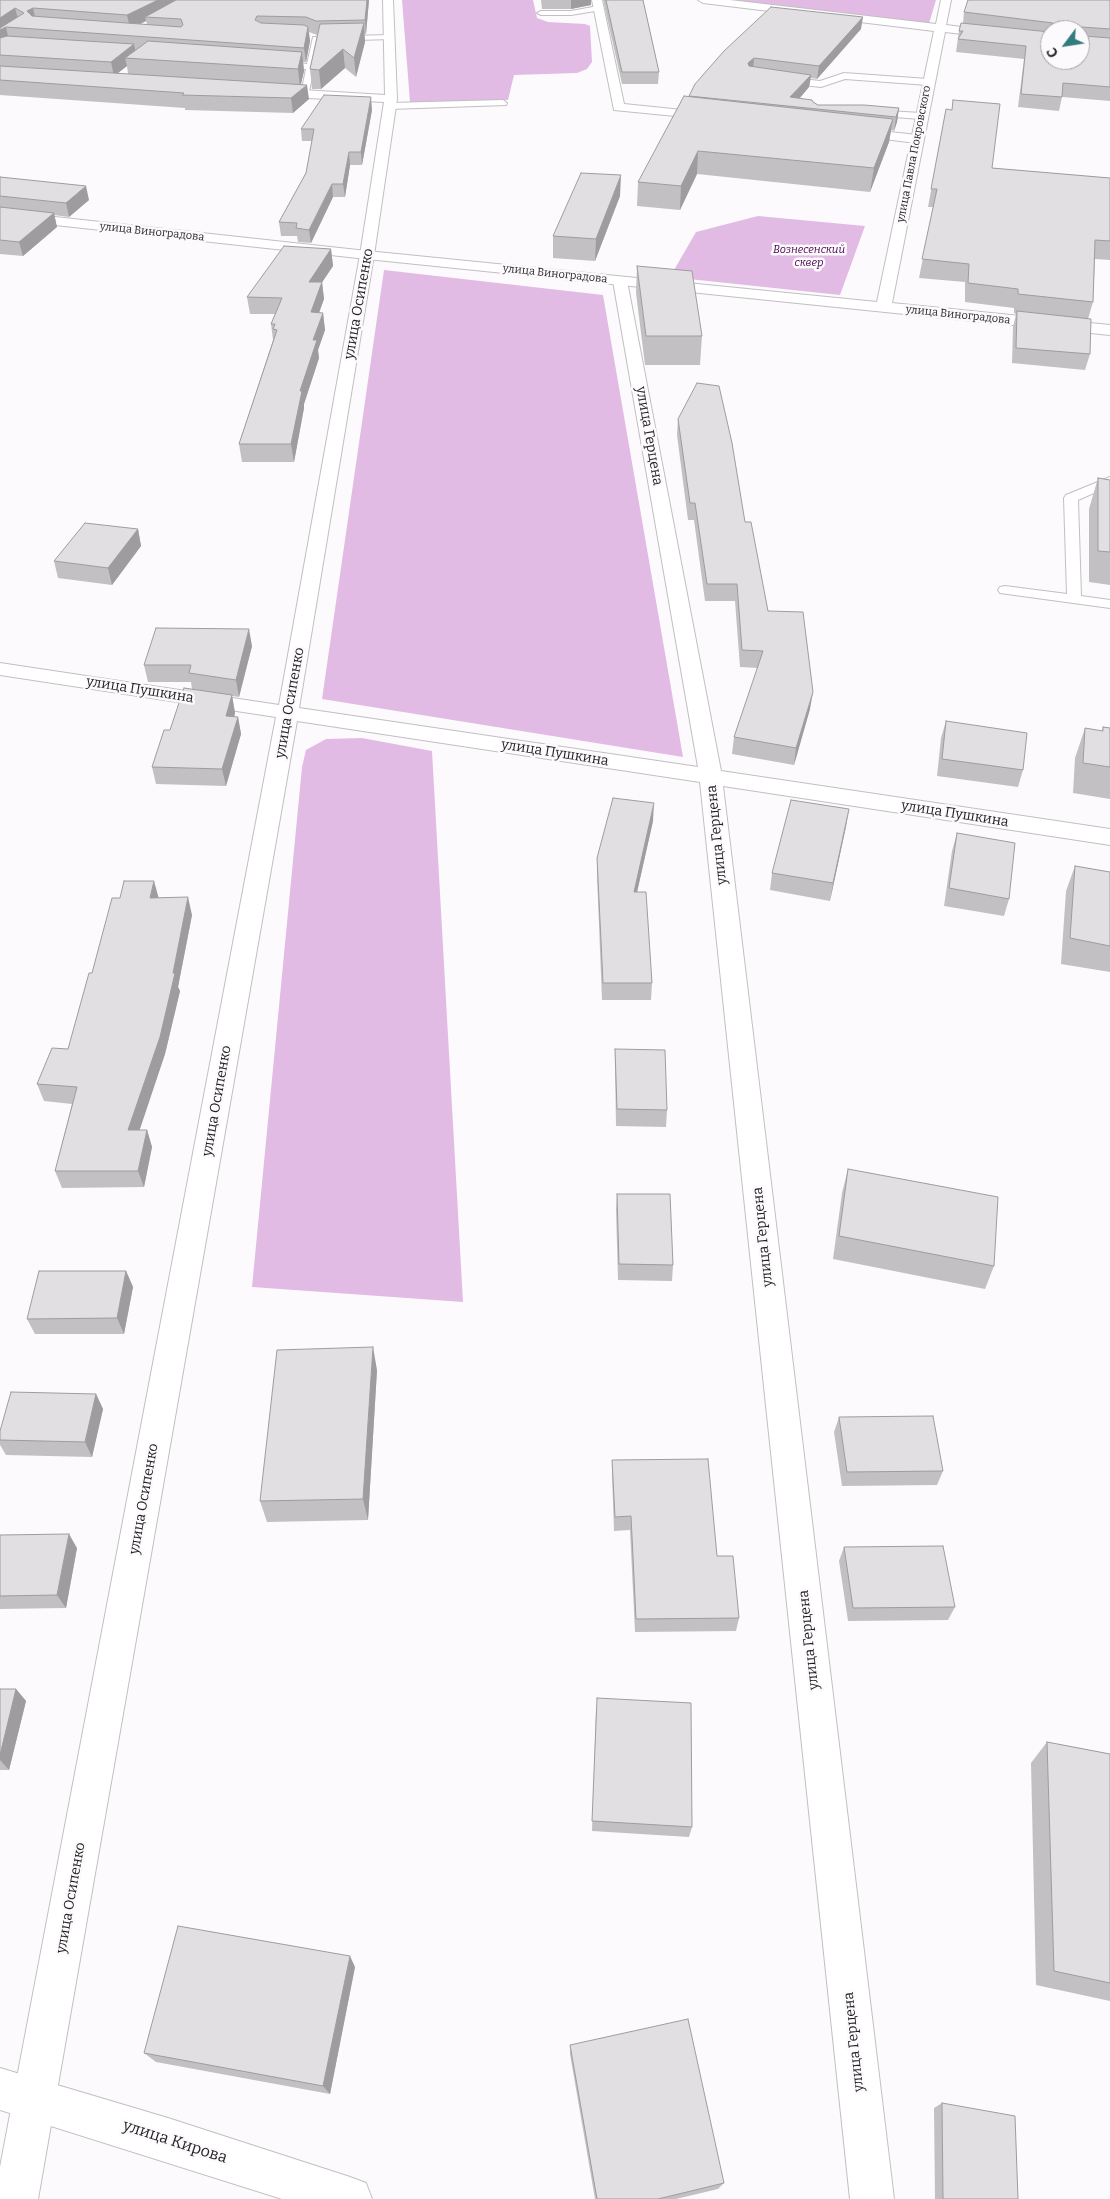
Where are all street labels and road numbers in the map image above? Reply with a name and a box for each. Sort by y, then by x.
street label: улица Павла Покровского [894,84,934,224]
street label: улица Виноградова [99,220,205,244]
street label: улица Осипенко [341,247,377,361]
street label: улица Виноградова [502,262,608,286]
street label: улица Виноградова [905,303,1011,327]
street label: улица Герцена [632,385,666,487]
street label: улица Осипенко [272,646,308,760]
street label: улица Пушкина [85,673,195,707]
street label: улица Пушкина [500,736,610,770]
street label: улица Герцена [703,784,731,886]
street label: улица Пушкина [900,797,1010,831]
street label: улица Осипенко [199,1044,235,1158]
street label: улица Герцена [749,1186,777,1288]
street label: улица Осипенко [126,1442,162,1556]
street label: улица Герцена [795,1589,823,1691]
street label: улица Осипенко [53,1841,89,1955]
street label: улица Герцена [840,1991,868,2093]
street label: улица Кирова [120,2116,230,2168]

